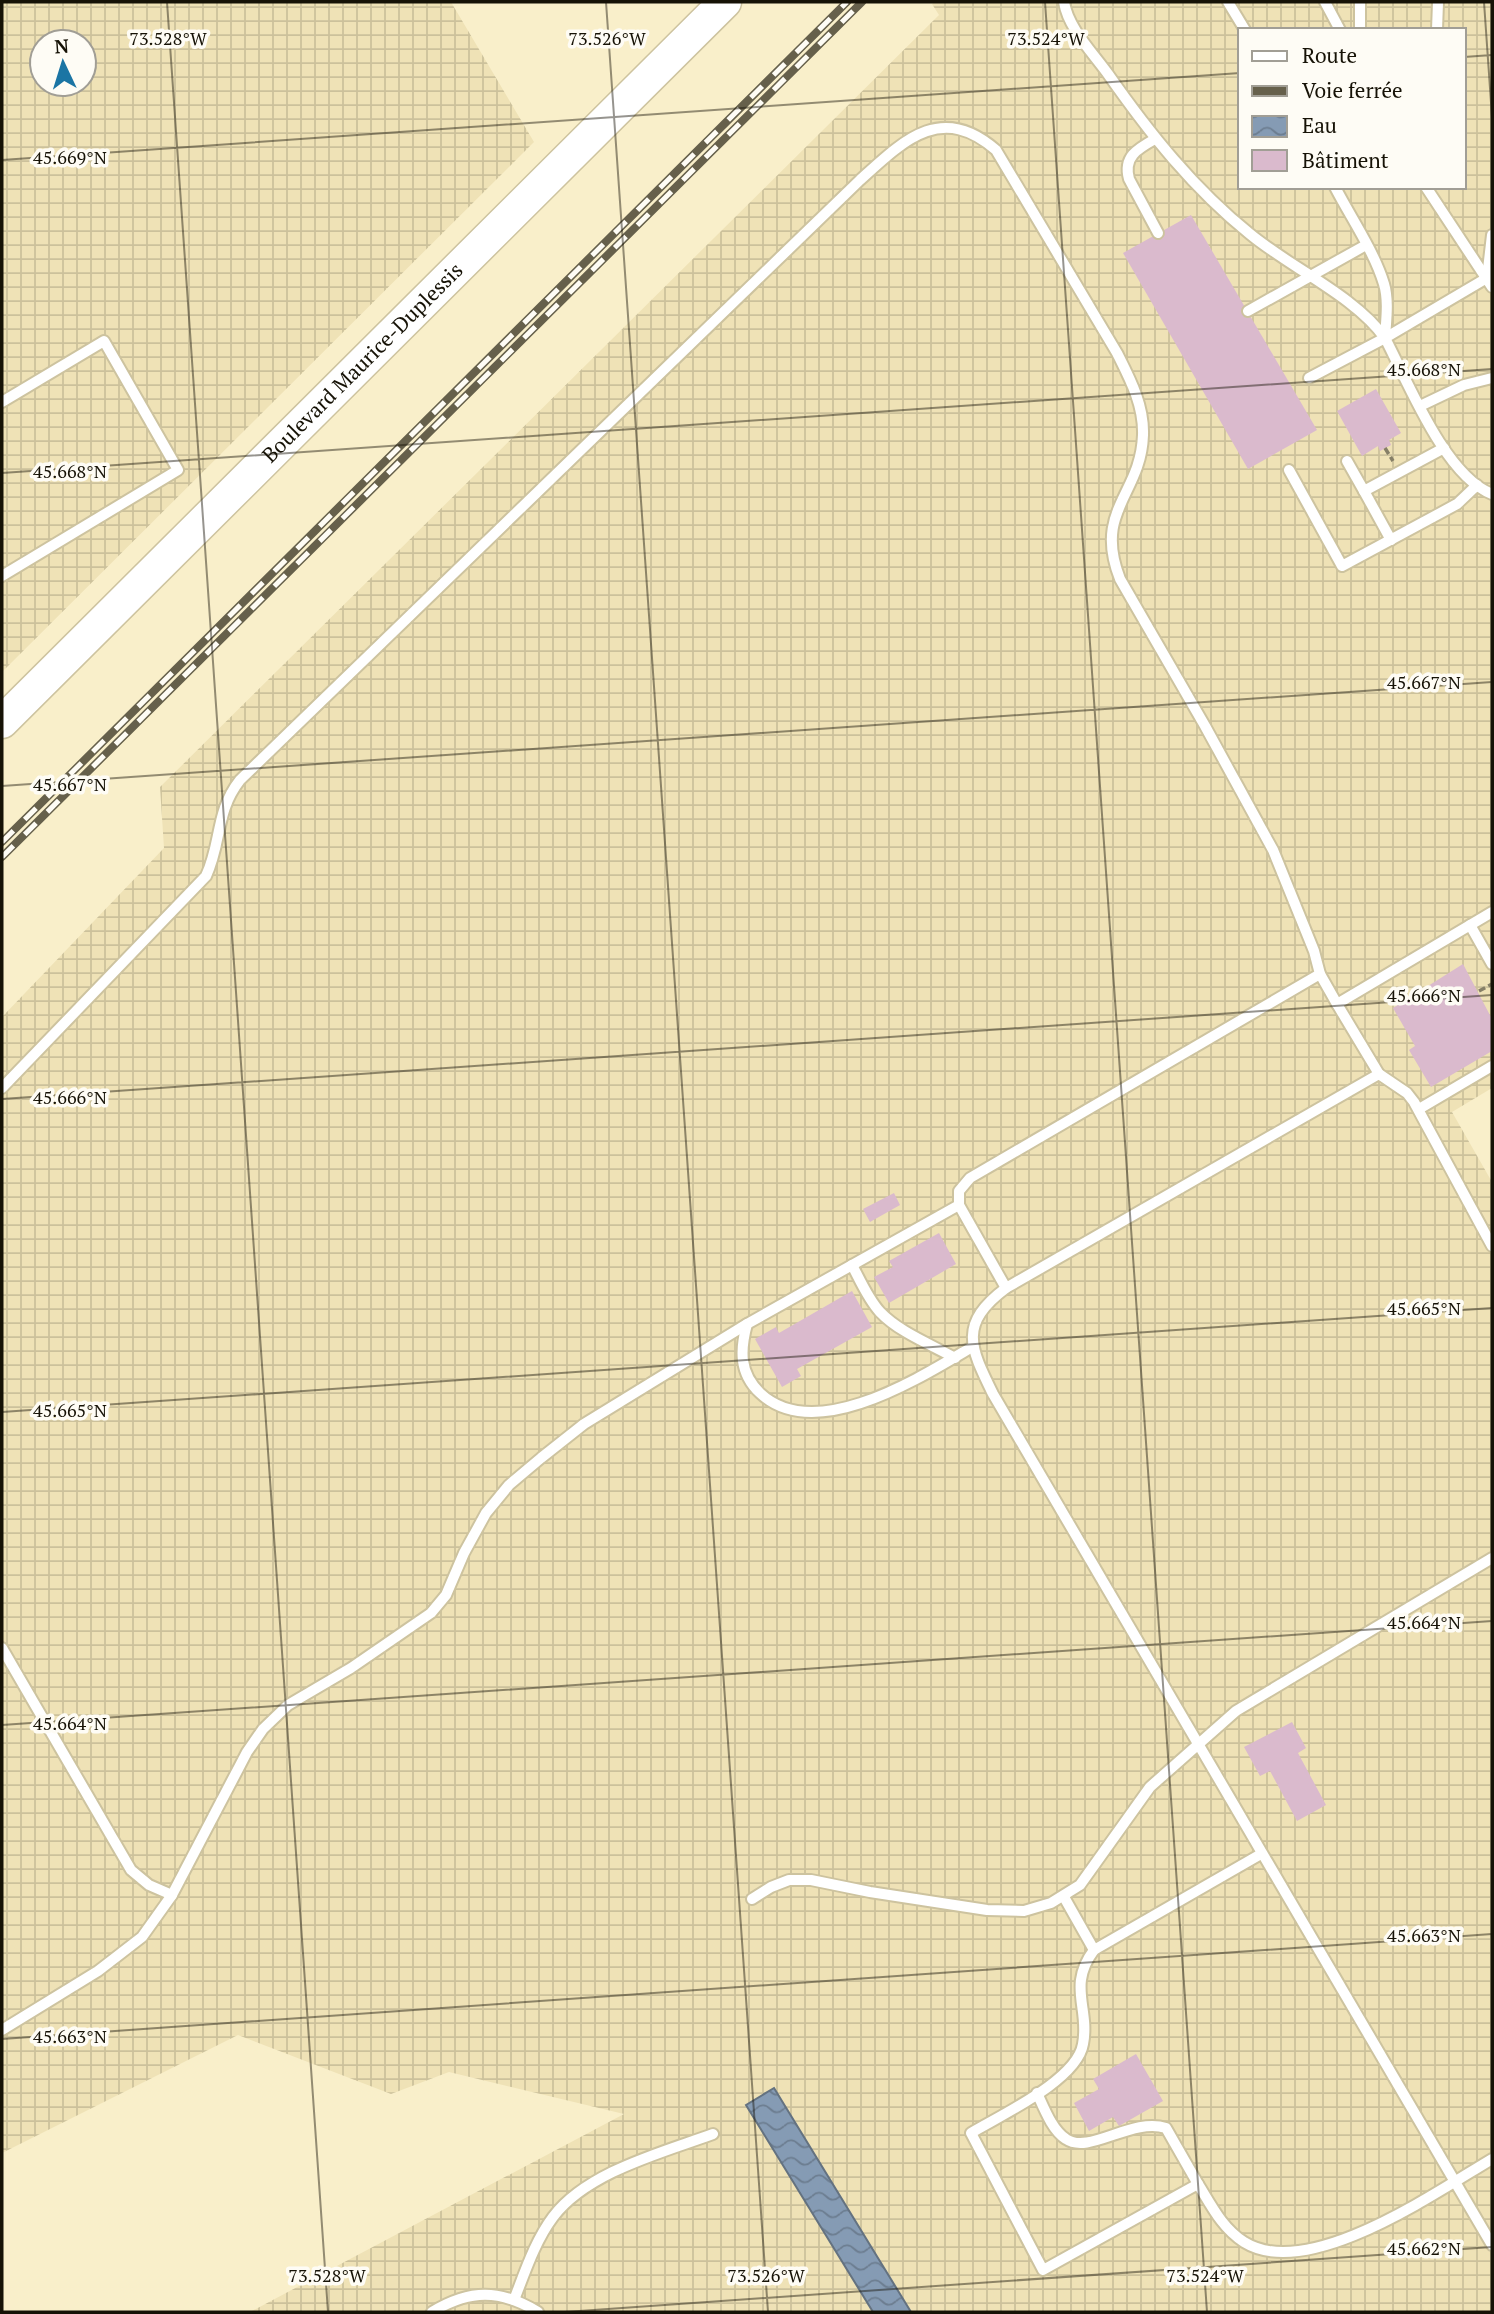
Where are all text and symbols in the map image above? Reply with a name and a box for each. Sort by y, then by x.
text: 73.528°W [129,26,207,50]
text: 73.526°W [568,26,646,50]
text: 73.524°W [1007,26,1085,50]
north arrow [28,28,98,98]
legend [1238,28,1466,189]
text: N [54,33,70,59]
text: Route [1302,41,1357,69]
text: Voie ferrée [1302,76,1403,104]
text: Eau [1302,111,1337,139]
text: 45.669°N [33,145,107,169]
text: Bâtiment [1302,146,1389,174]
street label: Boulevard Maurice-Duplessis [255,256,468,468]
text: 45.668°N [1387,357,1461,381]
text: 45.668°N [33,459,107,483]
text: 45.667°N [1387,670,1461,694]
text: 45.667°N [33,772,107,796]
text: 45.666°N [1387,983,1461,1007]
text: 45.666°N [33,1085,107,1109]
text: 45.665°N [1387,1296,1461,1320]
text: 45.665°N [33,1398,107,1422]
text: 45.664°N [1387,1610,1461,1634]
text: 45.664°N [33,1711,107,1735]
text: 45.663°N [1387,1923,1461,1947]
text: 45.663°N [33,2024,107,2048]
text: 45.662°N [1387,2236,1461,2260]
text: 73.528°W [288,2263,366,2287]
text: 73.526°W [727,2263,805,2287]
text: 73.524°W [1166,2263,1244,2287]

